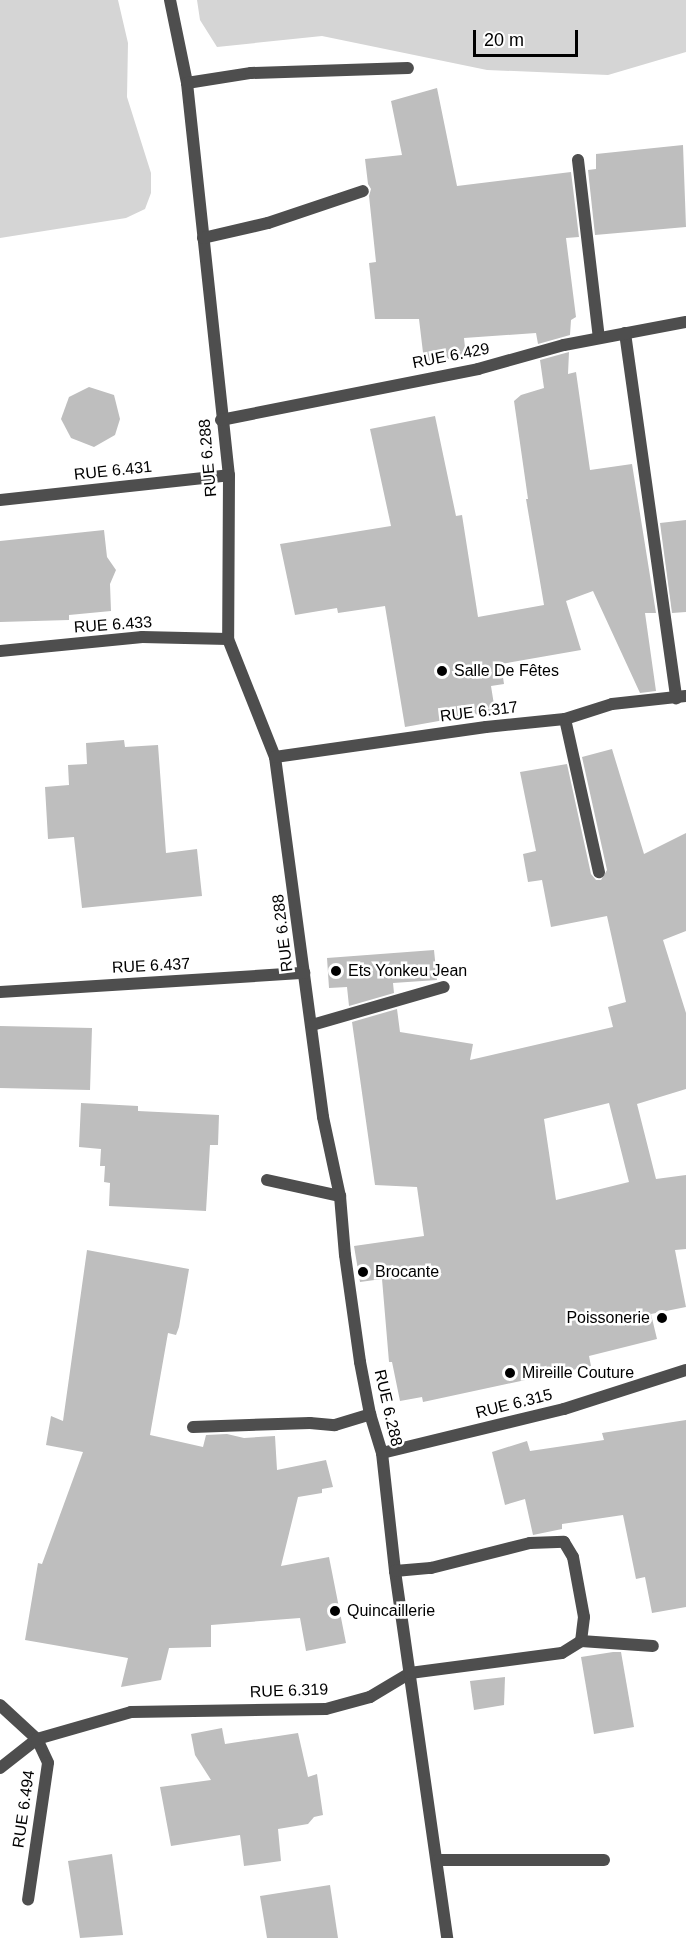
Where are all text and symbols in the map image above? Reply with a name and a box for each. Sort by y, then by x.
scale bar [476,18,581,56]
text: 20 m [484,30,524,50]
street label: RUE 6.429 [411,339,491,373]
street label: RUE 6.288 [195,418,221,498]
street label: RUE 6.431 [73,457,153,485]
street label: RUE 6.433 [73,613,153,637]
place label: Salle De Fêtes [454,661,559,681]
marker: Salle De Fêtes [435,664,449,678]
street label: RUE 6.317 [439,698,519,726]
street label: RUE 6.288 [269,893,297,973]
street label: RUE 6.437 [111,954,191,978]
place label: Ets Yonkeu Jean [348,961,467,981]
marker: Ets Yonkeu Jean [329,964,343,978]
place label: Brocante [375,1262,439,1282]
marker: Brocante [356,1265,370,1279]
place label: Poissonerie [566,1308,650,1328]
marker: Poissonerie [655,1311,669,1325]
place label: Mireille Couture [522,1363,634,1383]
marker: Mireille Couture [503,1366,517,1380]
street label: RUE 6.288 [370,1368,406,1448]
street label: RUE 6.315 [474,1385,554,1423]
place label: Quincaillerie [347,1601,435,1621]
marker: Quincaillerie [328,1604,342,1618]
street label: RUE 6.319 [250,1680,328,1702]
street label: RUE 6.494 [9,1769,39,1849]

